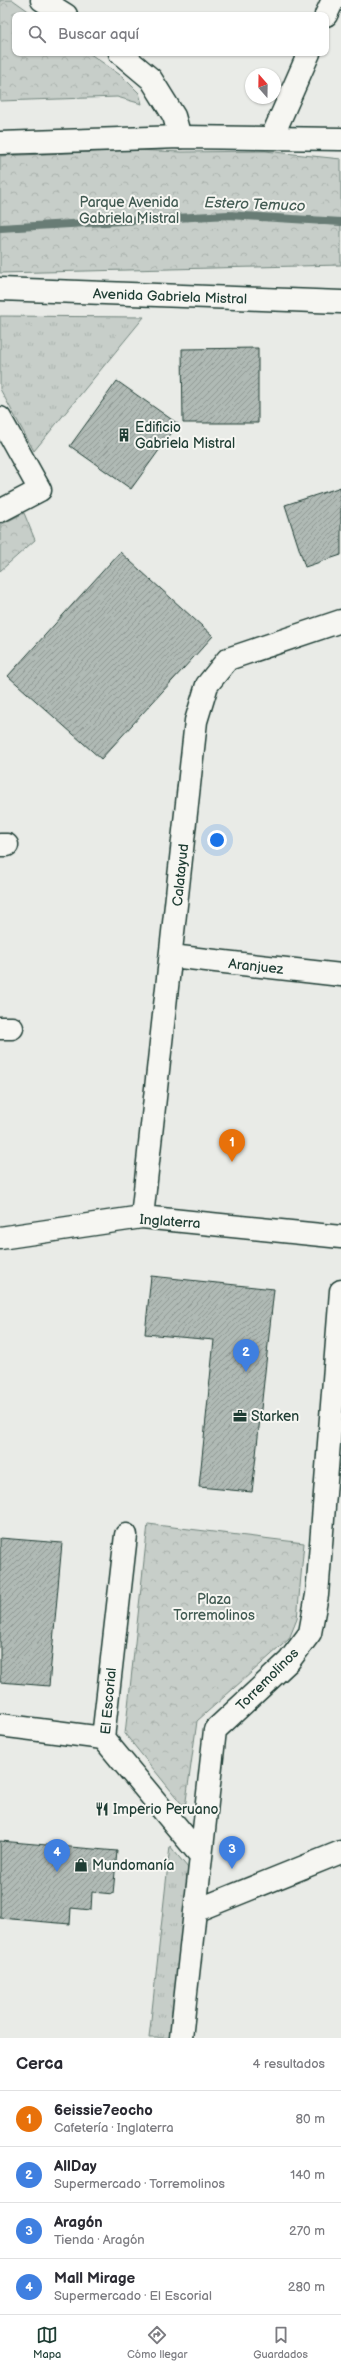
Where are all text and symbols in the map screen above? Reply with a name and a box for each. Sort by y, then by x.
search box [12,12,329,56]
icon: search [26,23,48,45]
text: Buscar aquí [58,25,139,44]
north arrow [245,68,281,104]
water label: Estero Temuco [204,193,306,216]
park label: Parque Avenida Gabriela Mistral [79,194,179,227]
street label: Avenida Gabriela Mistral [93,285,247,308]
place label: Edificio Gabriela Mistral [135,419,235,452]
building icon: Edificio Gabriela Mistral [116,427,132,443]
your location [207,830,227,850]
street label: Calatayud [169,843,192,907]
street label: Aranjuez [228,955,285,978]
pin: 1 [219,1129,245,1162]
street label: Inglaterra [139,1211,201,1232]
pin: 2 [233,1339,259,1372]
office icon: Starken [232,1408,248,1424]
place label: Starken [251,1408,299,1425]
park label: Plaza Torremolinos [173,1591,255,1624]
street label: Torremolinos [232,1644,302,1714]
street label: El Escorial [97,1667,120,1735]
restaurant icon: Imperio Peruano [94,1801,110,1817]
place label: Imperio Peruano [113,1801,219,1818]
pin: 3 [219,1836,245,1869]
pin: 4 [44,1839,70,1872]
shop icon: Mundomanía [73,1857,89,1873]
place label: Mundomanía [92,1857,174,1874]
text: Cerca [16,2054,63,2074]
text: 4 resultados [253,2056,325,2072]
text: 6eissie7eocho [54,2101,153,2120]
text: 1 [26,2111,32,2127]
text: 80 m [296,2111,325,2127]
text: Cafetería · Inglaterra [54,2120,174,2136]
text: AllDay [54,2157,97,2176]
text: 2 [25,2167,33,2183]
text: 140 m [290,2167,325,2183]
text: Supermercado · Torremolinos [54,2176,225,2192]
text: Aragón [54,2213,103,2232]
text: 3 [25,2223,33,2239]
text: 270 m [289,2223,325,2239]
text: Tienda · Aragón [54,2232,145,2248]
text: Mall Mirage [54,2269,135,2288]
text: 4 [25,2279,33,2295]
text: 280 m [288,2279,325,2295]
text: Supermercado · El Escorial [54,2288,212,2304]
tab: Mapa [33,2324,61,2361]
tab: Cómo llegar [127,2324,187,2361]
tab: Guardados [253,2324,308,2361]

